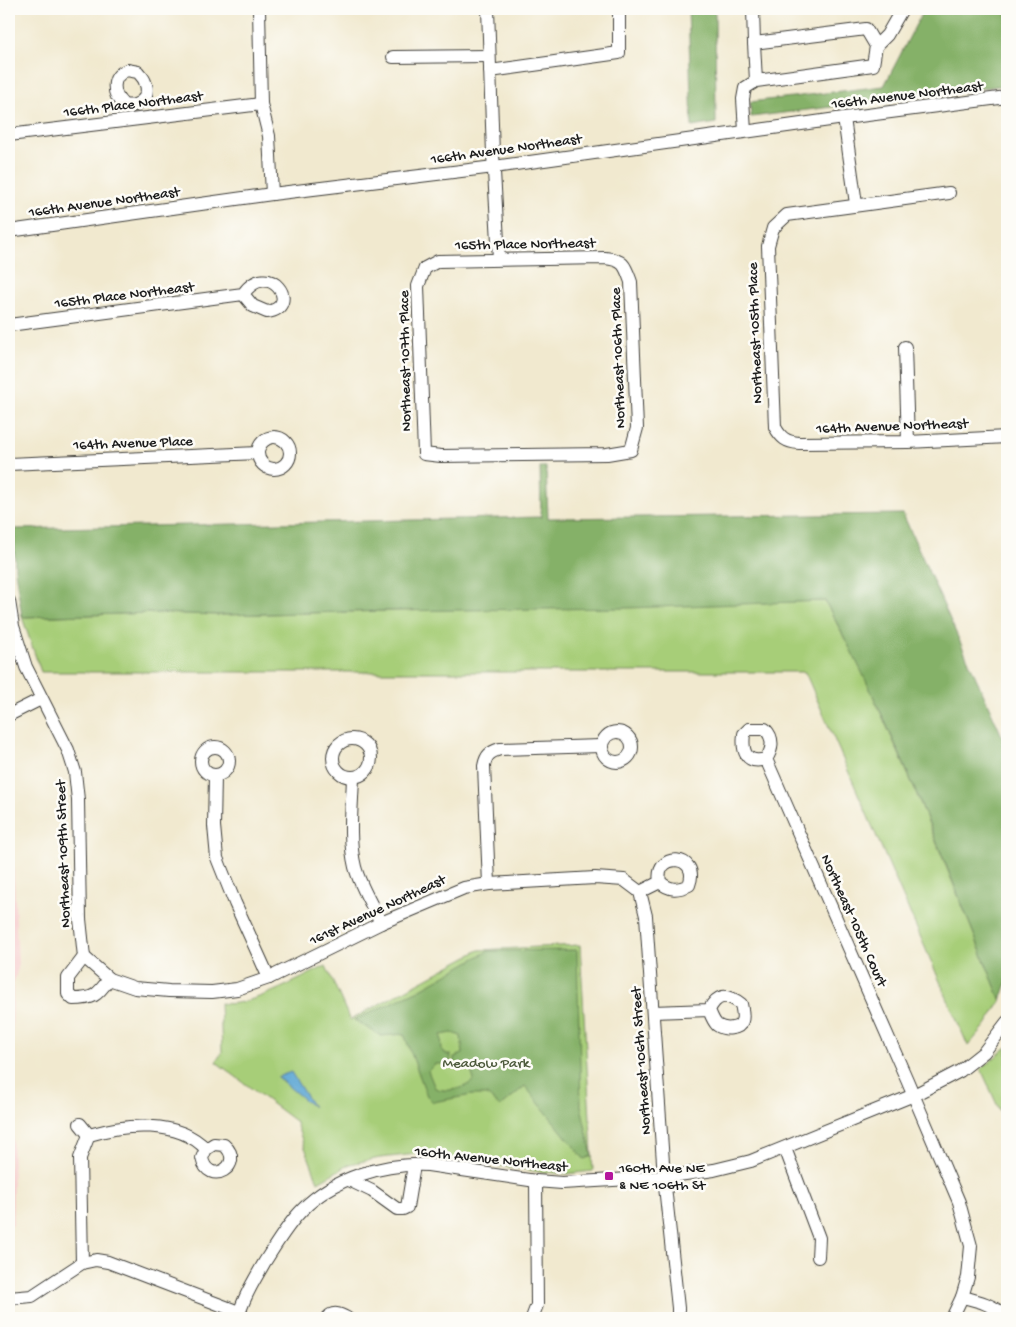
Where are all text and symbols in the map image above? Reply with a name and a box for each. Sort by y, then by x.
street label: 166th Avenue Northeast [829,78,986,114]
street label: 166th Place Northeast [62,87,206,123]
street label: 166th Avenue Northeast [429,130,585,170]
street label: 166th Avenue Northeast [27,183,183,223]
street label: 165th Place Northeast [454,235,597,255]
street label: Northeast 105th Place [745,262,767,404]
street label: 165th Place Northeast [52,278,197,314]
street label: Northeast 106th Place [608,287,630,429]
street label: Northeast 107th Place [396,290,416,432]
street label: 164th Avenue Northeast [815,415,970,439]
street label: 164th Avenue Place [72,433,194,455]
street label: Northeast 109th Street [52,778,76,928]
street label: Northeast 105th Court [816,852,891,991]
street label: 161st Avenue Northeast [306,871,451,951]
street label: Northeast 106th Street [628,984,656,1135]
park label: Meadow Park [443,1055,531,1073]
street label: 160th Avenue Northeast [413,1143,570,1177]
place label: 160th Ave NE & NE 106th St [618,1160,707,1195]
marker: 160th Ave NE & NE 106th St [603,1170,615,1182]

